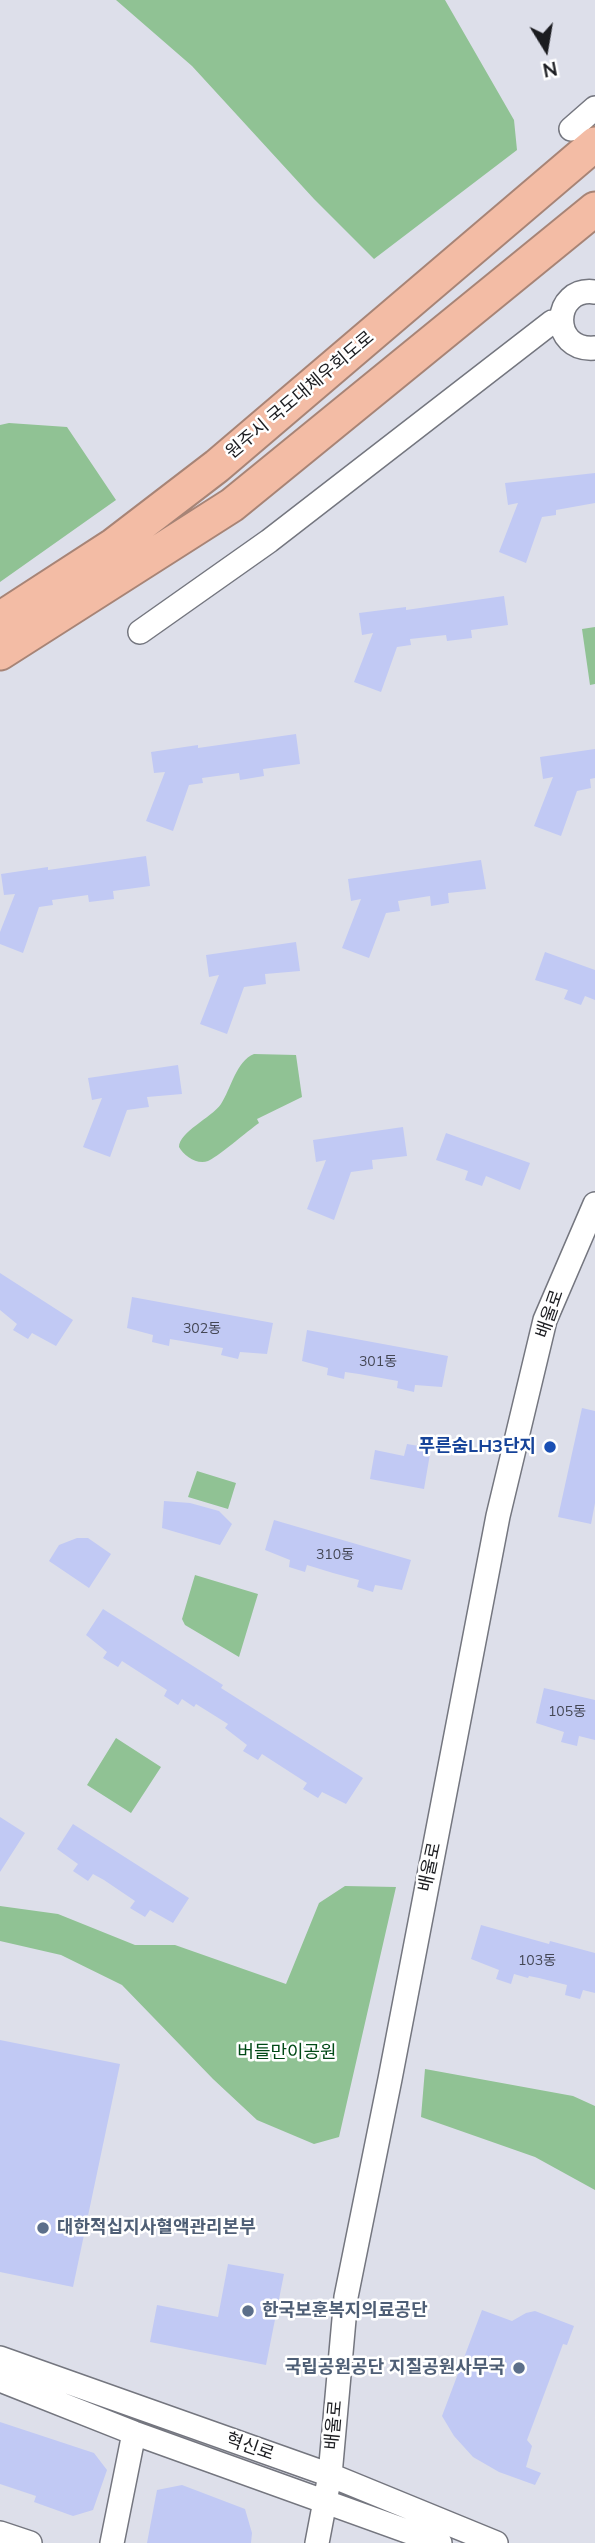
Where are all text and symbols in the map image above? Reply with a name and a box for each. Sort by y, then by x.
north arrow [511,14,581,84]
text: N [541,56,559,83]
street label: 원주시 국도대체우회도로 [221,327,379,463]
street label: 배울로 [532,1287,568,1341]
house number: 302동 [183,1321,221,1337]
house number: 301동 [359,1354,397,1370]
place label: 푸른숨LH3단지 [418,1436,536,1458]
marker: 푸른숨LH3단지 [542,1439,558,1455]
house number: 310동 [316,1547,354,1563]
house number: 105동 [548,1704,586,1720]
street label: 배울로 [414,1840,446,1894]
house number: 103동 [518,1953,556,1969]
park label: 버들만이공원 [237,2042,337,2064]
place label: 대한적십지사혈액관리본부 [57,2217,256,2239]
marker: 대한적십지사혈액관리본부 [35,2220,51,2236]
place label: 한국보훈복지의료공단 [262,2300,428,2322]
marker: 한국보훈복지의료공단 [240,2303,256,2319]
place label: 국립공원공단 지질공원사무국 [285,2357,505,2379]
marker: 국립공원공단 지질공원사무국 [511,2360,527,2376]
street label: 배울로 [321,2399,347,2451]
street label: 혁신로 [223,2429,277,2465]

